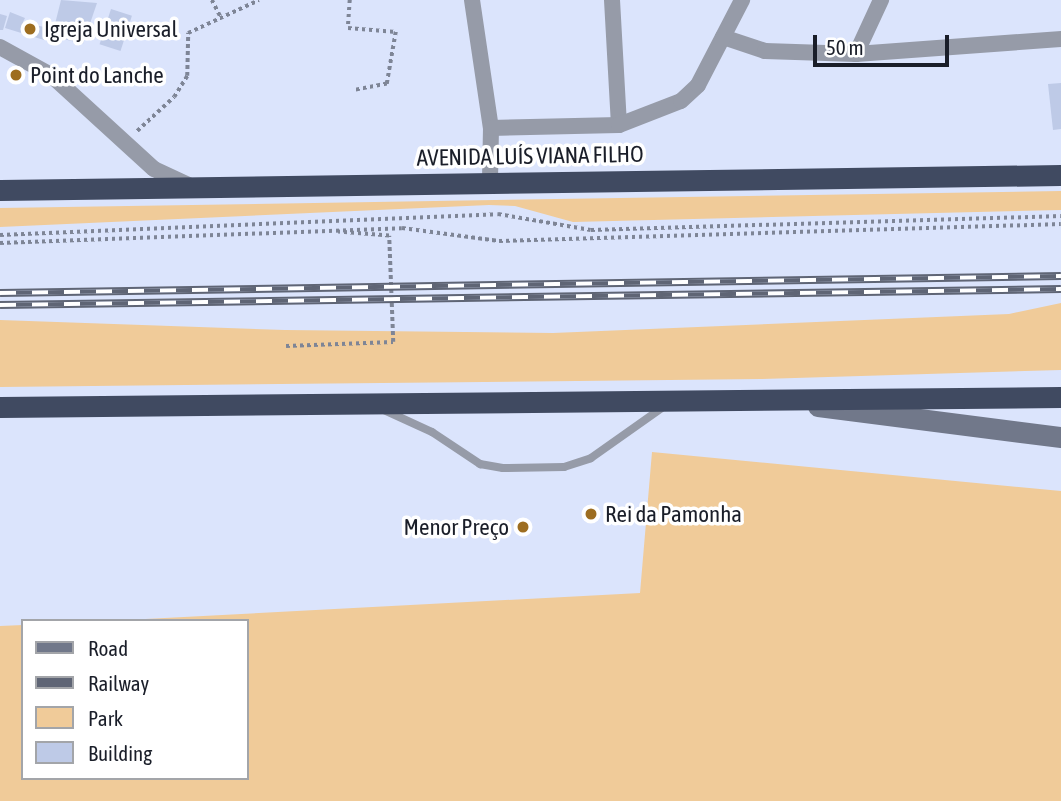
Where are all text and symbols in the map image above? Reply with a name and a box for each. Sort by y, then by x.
place label: Igreja Universal [44,15,178,43]
marker: Igreja Universal [22,21,38,37]
scale bar [816,21,953,65]
text: 50 m [826,35,864,59]
place label: Point do Lanche [30,61,164,89]
marker: Point do Lanche [8,67,24,83]
street label: AVENIDA LUÍS VIANA FILHO [416,140,644,172]
place label: Rei da Pamonha [605,500,742,528]
marker: Rei da Pamonha [583,506,599,522]
place label: Menor Preço [404,513,509,541]
marker: Menor Preço [515,519,531,535]
legend [21,619,248,780]
text: Road [88,636,128,660]
text: Railway [88,671,149,695]
text: Park [88,706,123,730]
text: Building [88,741,152,765]

